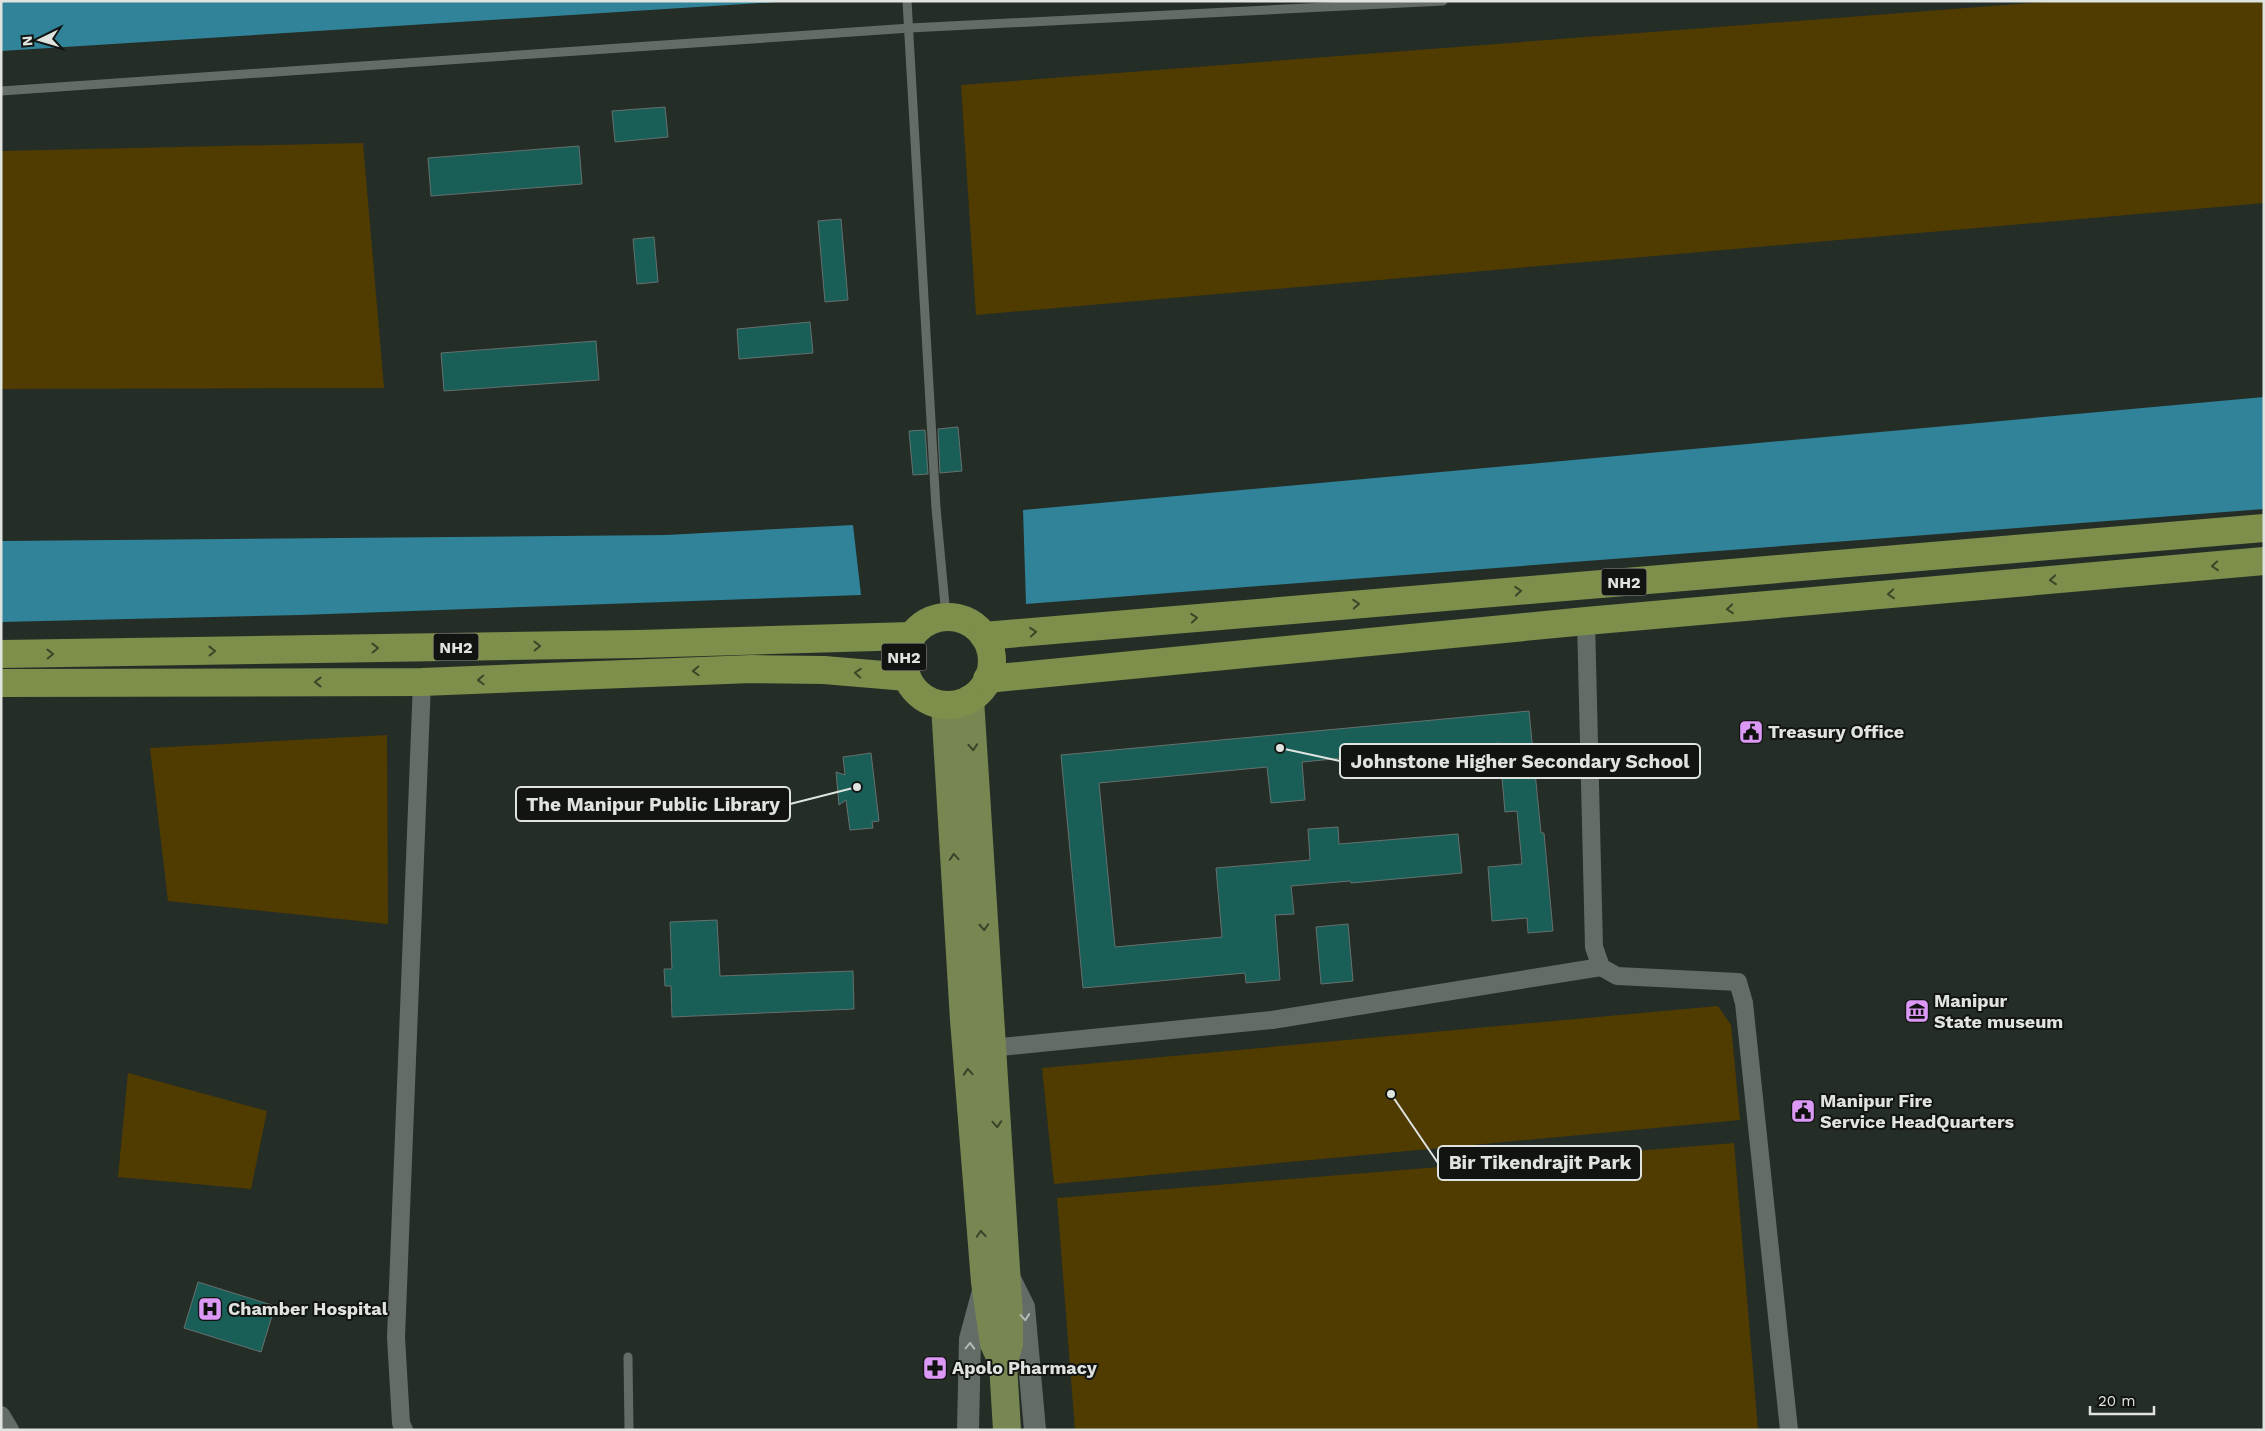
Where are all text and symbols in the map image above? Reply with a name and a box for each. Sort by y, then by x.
north arrow [15,15,65,65]
text: N [19,35,35,47]
one-way arrow [2211,560,2219,571]
road number: NH2 [1602,568,1646,596]
one-way arrow [2049,574,2057,585]
one-way arrow [1515,585,1523,596]
one-way arrow [1887,589,1895,600]
one-way arrow [1353,599,1361,610]
one-way arrow [1725,603,1733,614]
one-way arrow [1191,613,1199,624]
one-way arrow [1029,627,1037,638]
road number: NH2 [434,634,478,660]
one-way arrow [534,641,542,651]
one-way arrow [371,643,379,654]
road number: NH2 [882,644,926,670]
one-way arrow [209,646,217,656]
one-way arrow [46,649,54,659]
one-way arrow [691,666,699,677]
one-way arrow [854,668,862,679]
one-way arrow [477,674,485,685]
one-way arrow [314,677,322,687]
public building icon: Treasury Office [1738,719,1764,745]
place label: Treasury Office [1768,721,1904,742]
one-way arrow [967,744,978,752]
callout: Johnstone Higher Secondary School [1340,744,1700,778]
text: Johnstone Higher Secondary School [1351,750,1690,773]
callout: The Manipur Public Library [516,787,790,821]
text: The Manipur Public Library [526,793,780,816]
one-way arrow [949,853,960,861]
one-way arrow [979,923,990,931]
place label: Manipur State museum [1934,990,2063,1032]
museum icon: Manipur State museum [1904,998,1930,1024]
one-way arrow [963,1067,974,1075]
place label: Manipur Fire Service HeadQuarters [1820,1090,2014,1132]
public building icon: Manipur Fire Service HeadQuarters [1790,1098,1816,1124]
one-way arrow [991,1120,1002,1128]
callout: Bir Tikendrajit Park [1438,1146,1641,1180]
text: Bir Tikendrajit Park [1449,1151,1632,1174]
one-way arrow [976,1229,987,1237]
hospital icon: Chamber Hospital [197,1296,223,1322]
place label: Chamber Hospital [228,1298,388,1319]
one-way arrow [1019,1313,1030,1321]
one-way arrow [965,1342,976,1350]
pharmacy icon: Apolo Pharmacy [922,1355,948,1381]
place label: Apolo Pharmacy [952,1357,1098,1378]
scale bar [2090,1384,2154,1416]
text: 20 m [2098,1392,2136,1410]

